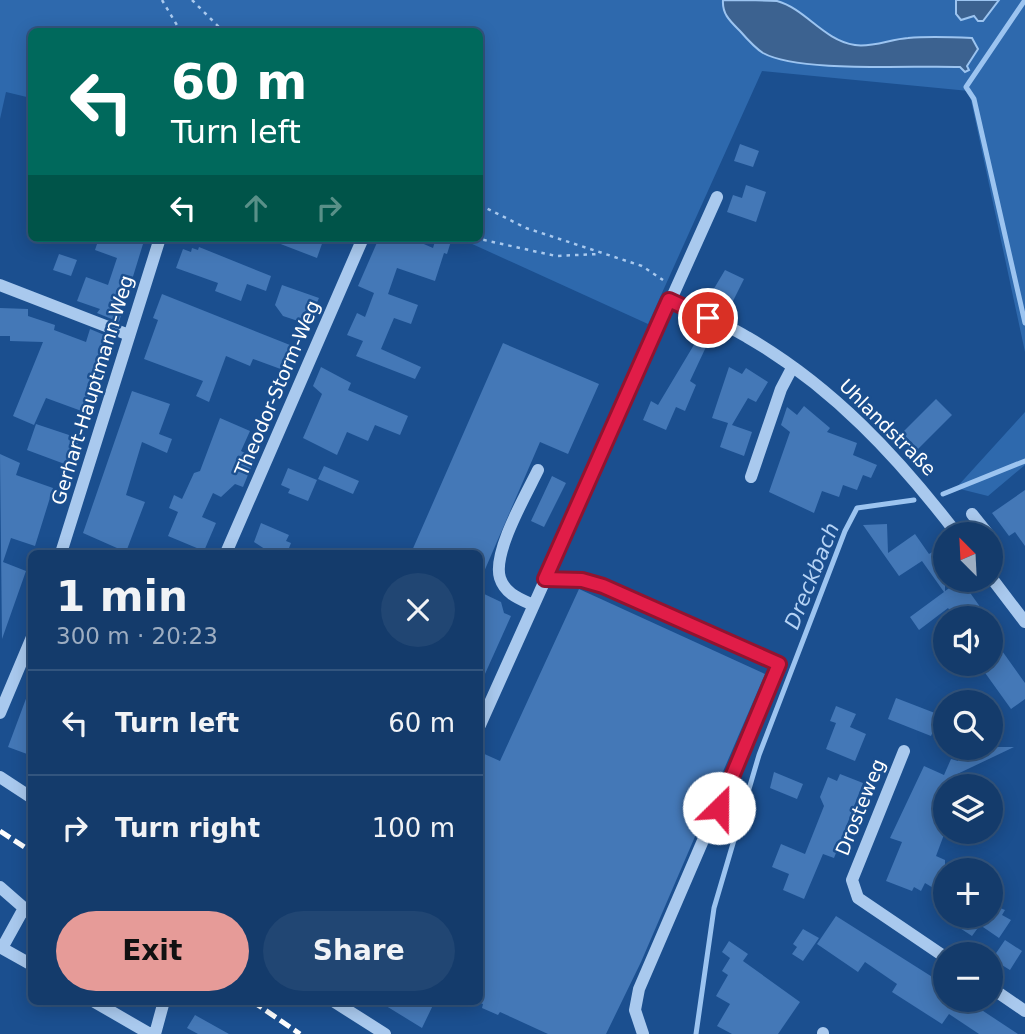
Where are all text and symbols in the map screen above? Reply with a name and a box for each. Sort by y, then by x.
text: 60 m [171,54,307,111]
icon: left [56,56,147,147]
text: Turn left [171,113,301,151]
icon: left [164,189,202,227]
icon: ahead [237,189,275,227]
icon: right [310,189,348,227]
street label: Gerhart-Hauptmann-Weg [47,273,137,507]
pin [678,288,738,348]
street label: Theodor-Storm-Weg [230,297,324,480]
icon: arrive [689,299,727,337]
street label: Uhlandstraße [835,374,941,480]
water label: Dreckbach [780,519,844,633]
north arrow [933,522,1003,592]
map controls [933,522,1003,1012]
text: 1 min [56,572,188,621]
button: close [381,573,455,647]
button: sound [933,606,1003,676]
text: 300 m · 20:23 [56,623,218,649]
button: search [933,690,1003,760]
icon: left [56,704,94,742]
text: Turn left [115,708,239,738]
text: 60 m [388,708,455,738]
street label: Drosteweg [831,756,889,858]
position arrow [682,771,756,845]
button: layers [933,774,1003,844]
icon: right [56,809,94,847]
text: Turn right [115,813,260,843]
text: 100 m [372,813,455,843]
button: + [933,858,1003,928]
button: Exit [56,911,249,991]
button: Share [263,911,455,991]
button: − [933,942,1003,1012]

